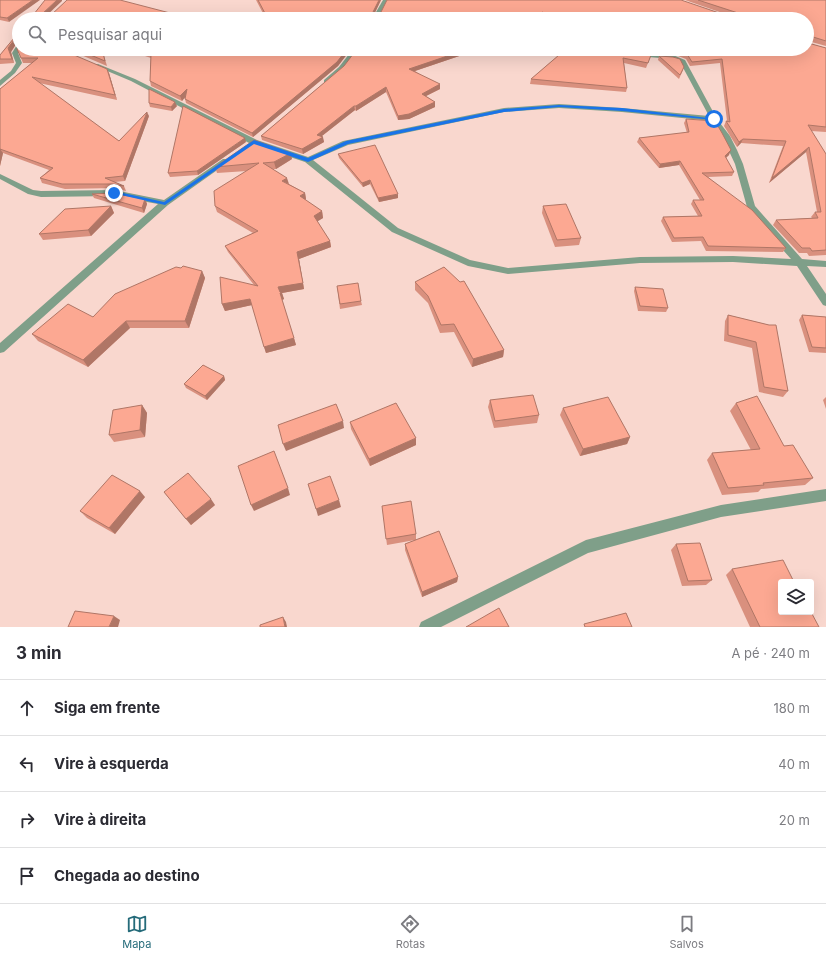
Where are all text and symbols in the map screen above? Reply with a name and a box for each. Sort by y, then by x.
search box [12,12,814,56]
icon: search [26,23,48,45]
text: Pesquisar aqui [58,25,162,44]
route start [705,110,723,128]
route end [105,184,123,202]
map controls [778,579,814,615]
button: layers [778,579,814,615]
text: 3 min [16,643,62,663]
text: A pé · 240 m [731,645,810,661]
icon: ahead [16,697,38,719]
text: Siga em frente [54,698,160,717]
text: 180 m [773,700,810,716]
icon: left [16,753,38,775]
text: Vire à esquerda [54,754,169,773]
text: 40 m [778,756,810,772]
icon: right [16,809,38,831]
text: Vire à direita [54,810,146,829]
text: 20 m [779,812,810,828]
icon: arrive [16,865,38,887]
text: Chegada ao destino [54,866,200,885]
tab: Mapa [122,913,151,951]
tab: Rotas [396,913,425,951]
tab: Salvos [669,913,704,951]

